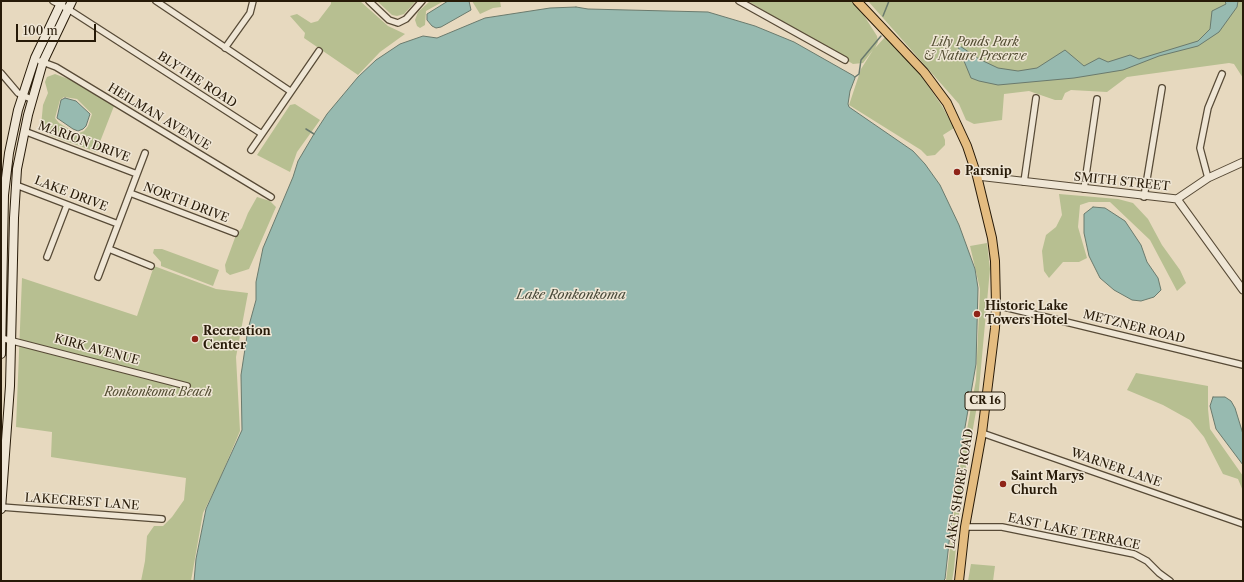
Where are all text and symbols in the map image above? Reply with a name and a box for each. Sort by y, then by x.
scale bar [18,16,98,42]
text: 100 m [23,23,58,38]
park label: Lily Ponds Park & Nature Preserve [923,36,1027,64]
street label: BLYTHE ROAD [155,49,239,111]
street label: HEILMAN AVENUE [105,81,213,153]
street label: MARION DRIVE [36,119,132,165]
place label: Parsnip [965,165,1012,179]
marker: Parsnip [952,167,962,177]
street label: SMITH STREET [1073,170,1171,194]
street label: LAKE DRIVE [32,173,110,215]
street label: NORTH DRIVE [141,180,231,226]
water label: Lake Ronkonkoma [516,287,626,303]
place label: Historic Lake Towers Hotel [985,300,1068,328]
street label: METZNER ROAD [1082,307,1186,347]
marker: Historic Lake Towers Hotel [972,309,982,319]
place label: Recreation Center [203,325,271,353]
street label: KIRK AVENUE [53,332,141,368]
marker: Recreation Center [190,334,200,344]
park label: Ronkonkoma Beach [104,386,212,400]
road number: CR 16 [965,392,1005,410]
street label: LAKE SHORE ROAD [943,428,977,550]
street label: WARNER LANE [1069,446,1163,490]
place label: Saint Marys Church [1011,470,1084,498]
marker: Saint Marys Church [998,479,1008,489]
street label: LAKECREST LANE [24,491,140,513]
street label: EAST LAKE TERRACE [1007,511,1141,553]

